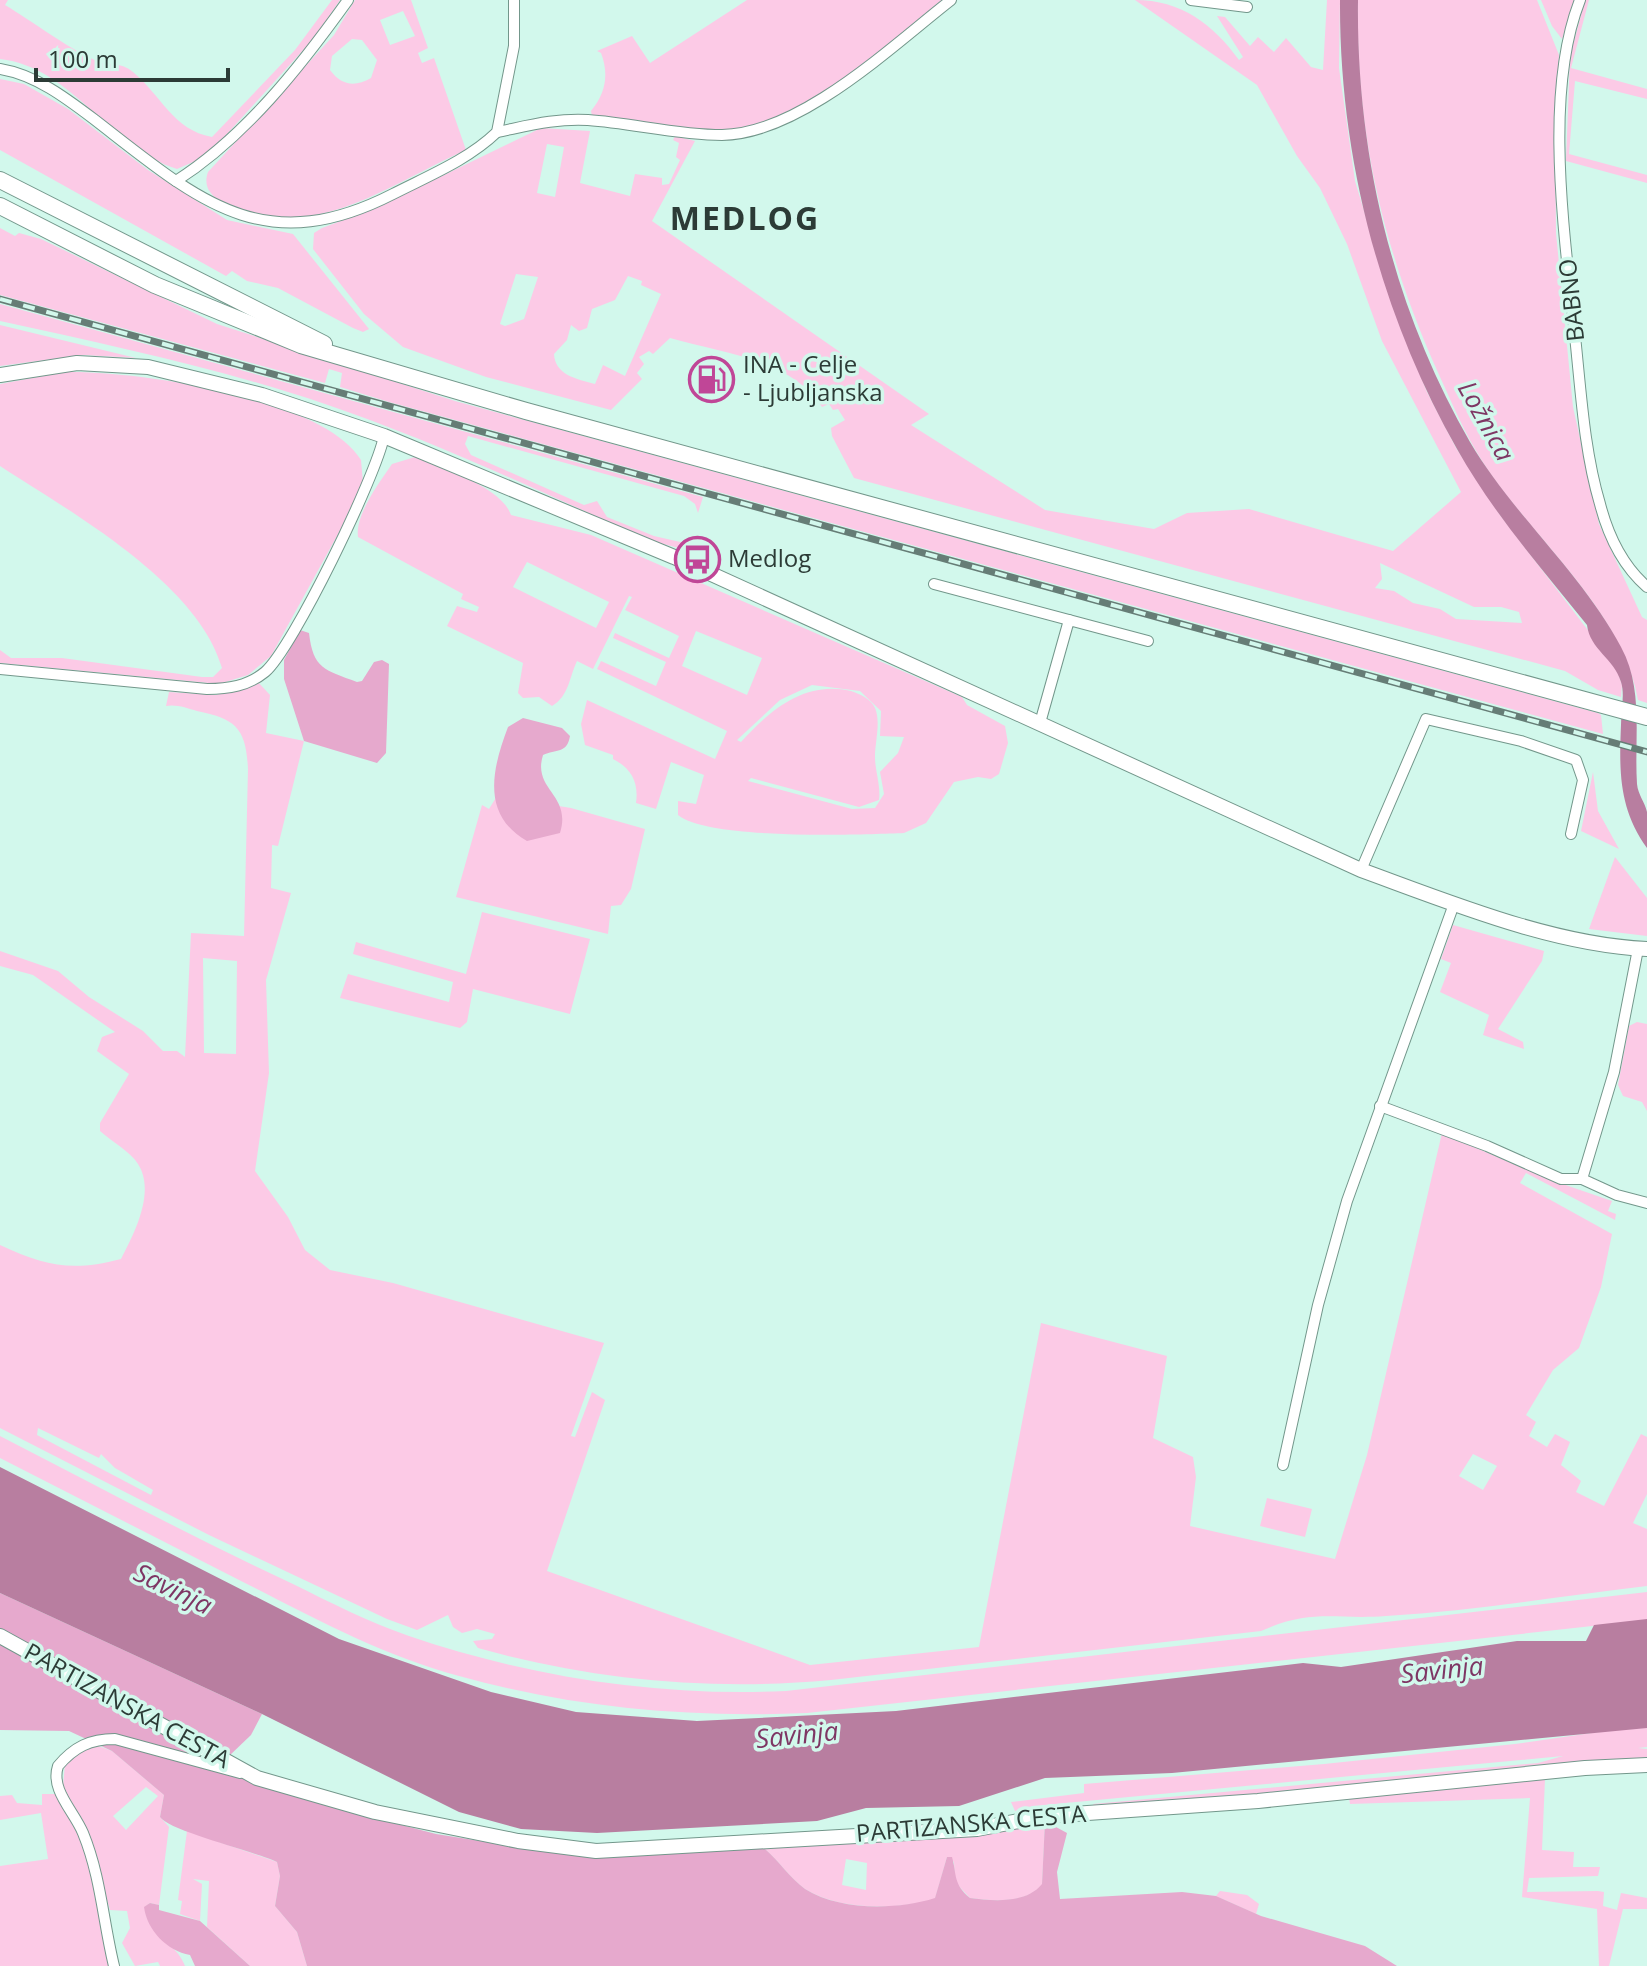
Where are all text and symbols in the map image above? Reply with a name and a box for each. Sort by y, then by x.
scale bar [36,32,228,82]
text: 100 m [48,42,118,75]
district label: MEDLOG [670,196,820,239]
street label: BABNO [1550,257,1591,343]
place label: INA - Celje - Ljubljanska [743,347,883,408]
fuel station icon: INA - Celje - Ljubljanska [688,355,736,403]
water label: Ložnica [1450,374,1524,467]
bus stop icon: Medlog [673,535,721,583]
place label: Medlog [728,541,811,574]
water label: Savinja [128,1554,219,1623]
street label: PARTIZANSKA CESTA [19,1634,237,1775]
water label: Savinja [1399,1647,1485,1691]
water label: Savinja [754,1712,840,1756]
street label: PARTIZANSKA CESTA [855,1796,1088,1849]

